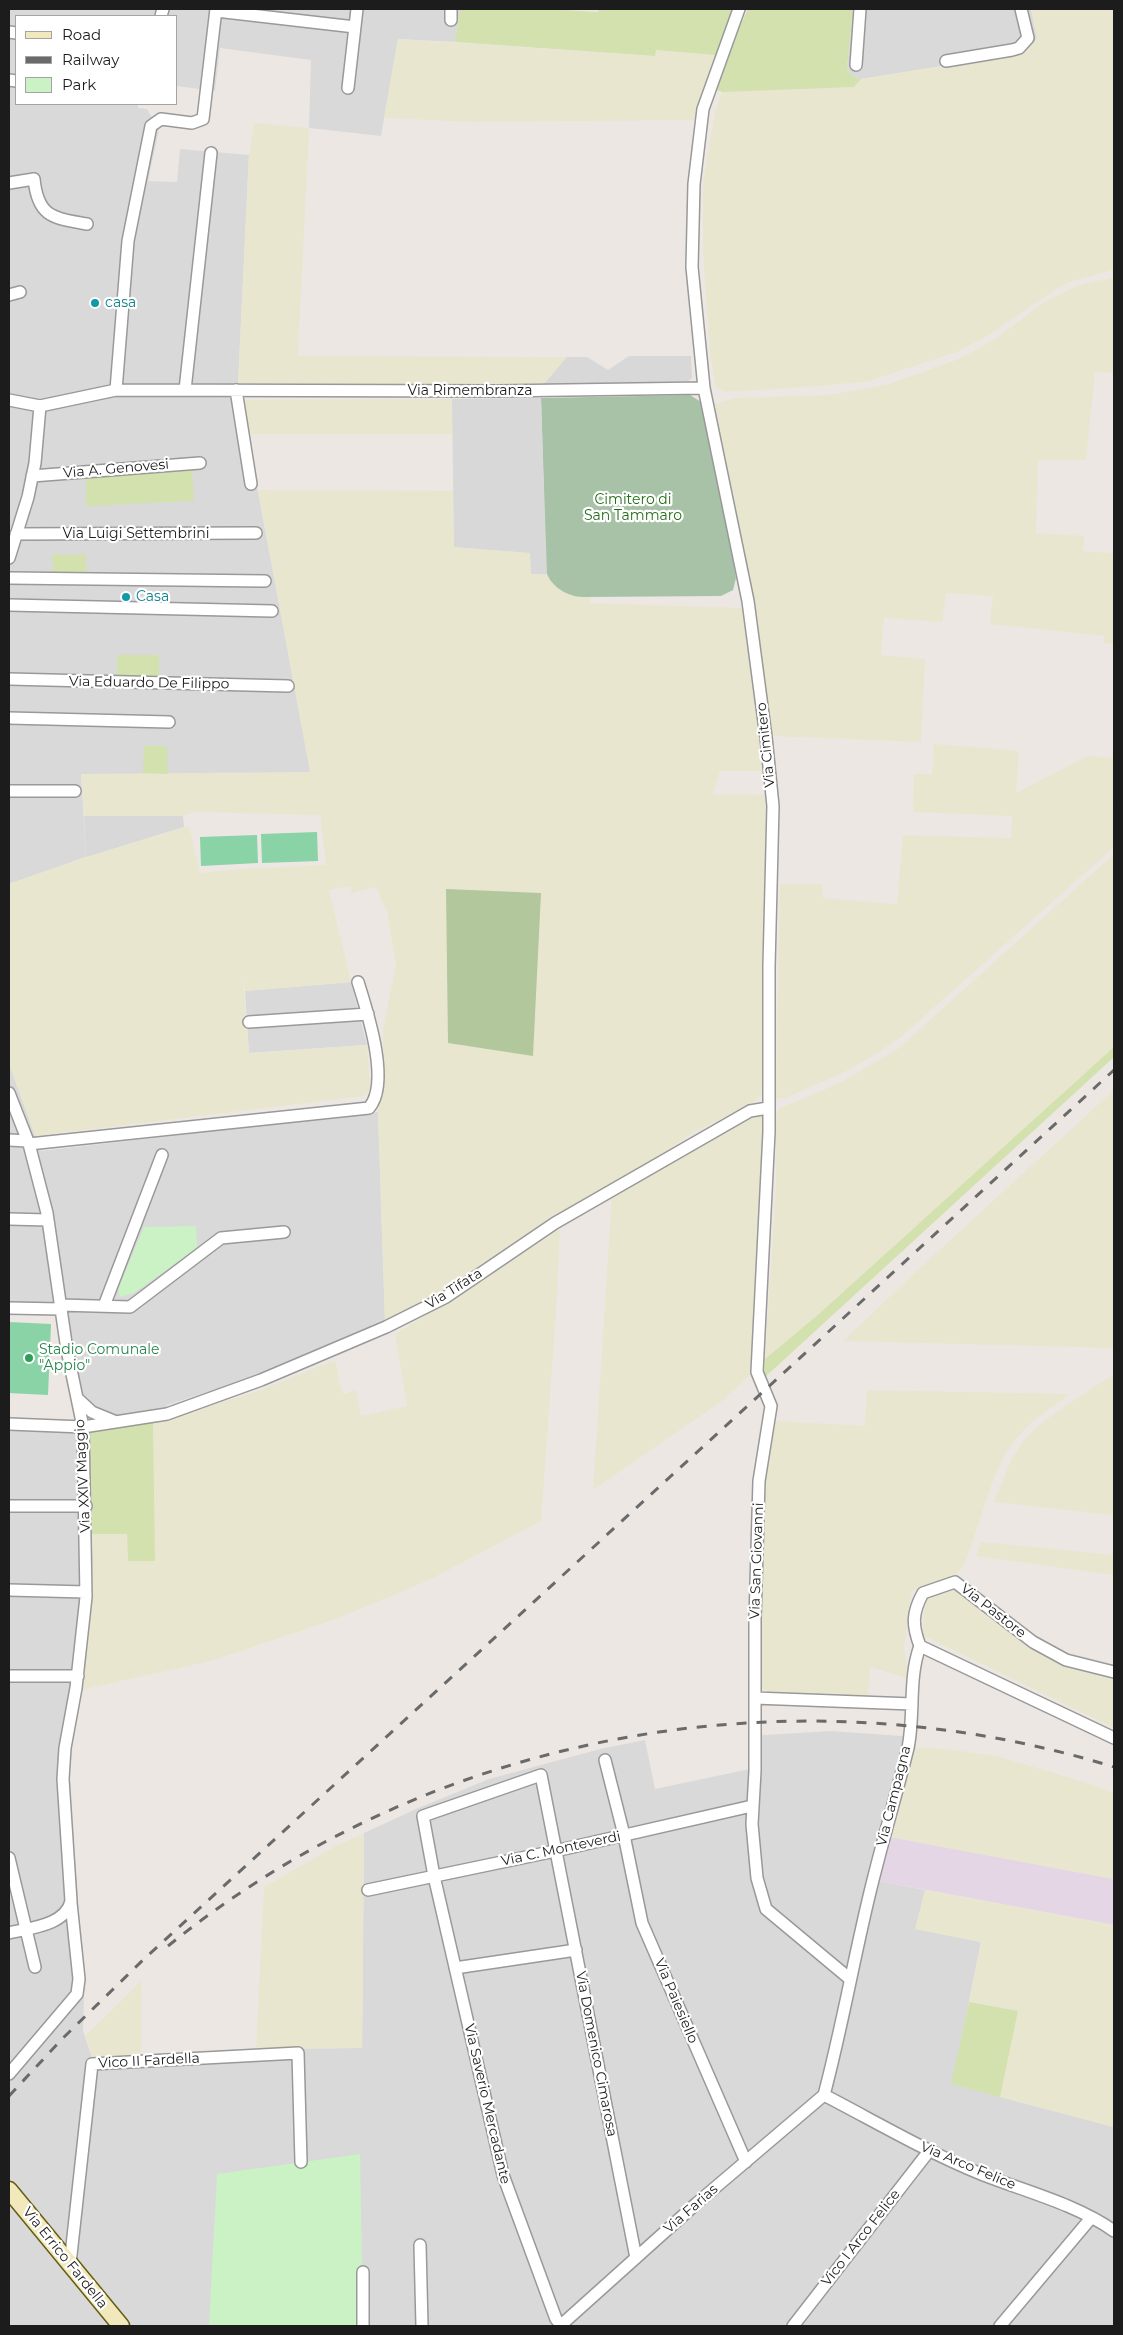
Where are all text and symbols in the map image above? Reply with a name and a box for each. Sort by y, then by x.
legend [15,15,178,105]
text: Road [62,25,101,44]
text: Railway [62,50,119,69]
text: Park [62,75,96,94]
place label: casa [105,295,136,311]
marker: casa [89,297,101,309]
street label: Via Rimembranza [408,383,532,399]
street label: Via A. Genovesi [62,456,170,482]
park label: Cimitero di San Tammaro [584,492,682,524]
street label: Via Luigi Settembrini [63,526,209,542]
place label: Casa [136,589,169,605]
marker: Casa [120,591,132,603]
street label: Via Eduardo De Filippo [69,673,229,693]
street label: Via Cimitero [753,702,779,788]
street label: Via Tifata [423,1265,485,1313]
place label: Stadio Comunale "Appio" [39,1342,160,1374]
marker: Stadio Comunale "Appio" [23,1352,35,1364]
street label: Via XXIV Maggio [72,1419,94,1533]
street label: Via San Giovanni [747,1502,767,1620]
street label: Via Pastore [957,1580,1029,1642]
street label: Via Campagna [873,1744,915,1848]
street label: Via C. Monteverdi [500,1828,622,1870]
street label: Via Paiesiello [651,1956,701,2046]
street label: Via Domenico Cimarosa [572,1970,620,2138]
street label: Via Saverio Mercadante [460,2022,514,2186]
street label: Vico II Fardella [98,2050,200,2072]
street label: Via Arco Felice [918,2138,1018,2194]
street label: Via Farias [660,2181,722,2237]
street label: Vico I Arco Felice [818,2186,904,2290]
street label: Via Errico Fardella [19,2204,111,2312]

